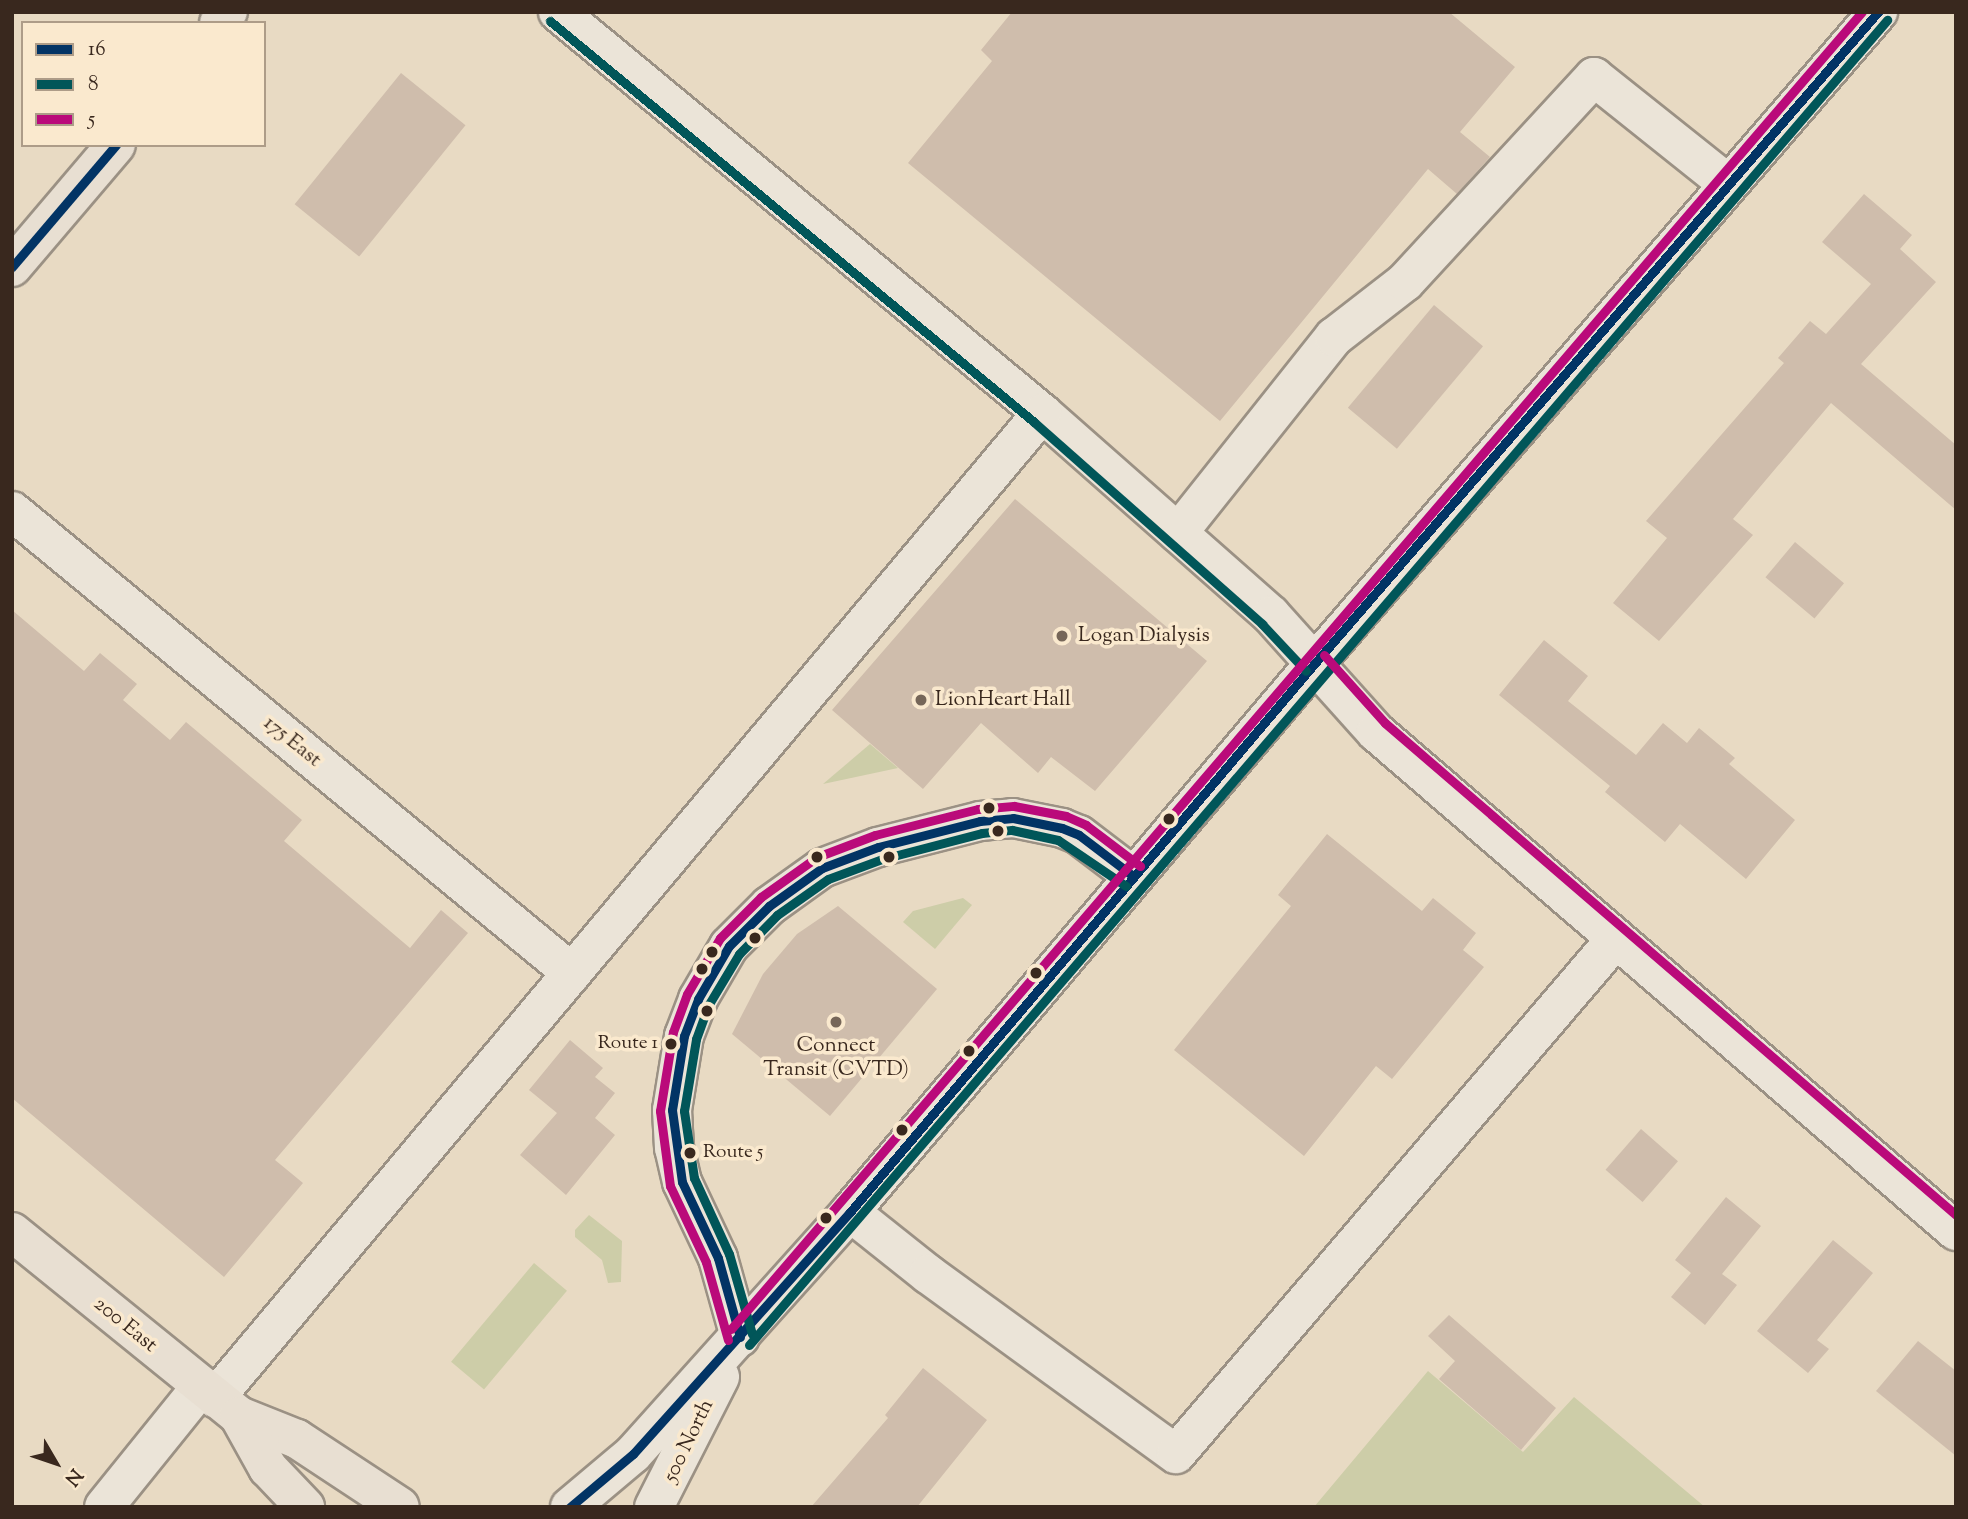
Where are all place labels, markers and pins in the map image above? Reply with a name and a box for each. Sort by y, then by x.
place label: Logan Dialysis [1078,623,1210,649]
marker: Logan Dialysis [1052,626,1072,646]
place label: LionHeart Hall [935,687,1071,713]
marker: LionHeart Hall [913,692,929,708]
unlabelled marker [982,801,996,815]
unlabelled marker [1162,812,1176,826]
unlabelled marker [991,824,1005,838]
unlabelled marker [810,850,824,864]
unlabelled marker [882,850,896,864]
unlabelled marker [748,931,762,945]
unlabelled marker [705,945,719,959]
unlabelled marker [695,962,709,976]
unlabelled marker [1029,966,1043,980]
unlabelled marker [700,1004,714,1018]
marker: Connect Transit (CVTD) [828,1014,844,1030]
place label: Route 1 [598,1033,658,1055]
place label: Connect Transit (CVTD) [763,1033,909,1083]
marker: Route 1 [664,1037,678,1051]
unlabelled marker [962,1044,976,1058]
unlabelled marker [895,1123,909,1137]
place label: Route 5 [703,1142,763,1164]
marker: Route 5 [683,1146,697,1160]
unlabelled marker [819,1211,833,1225]

